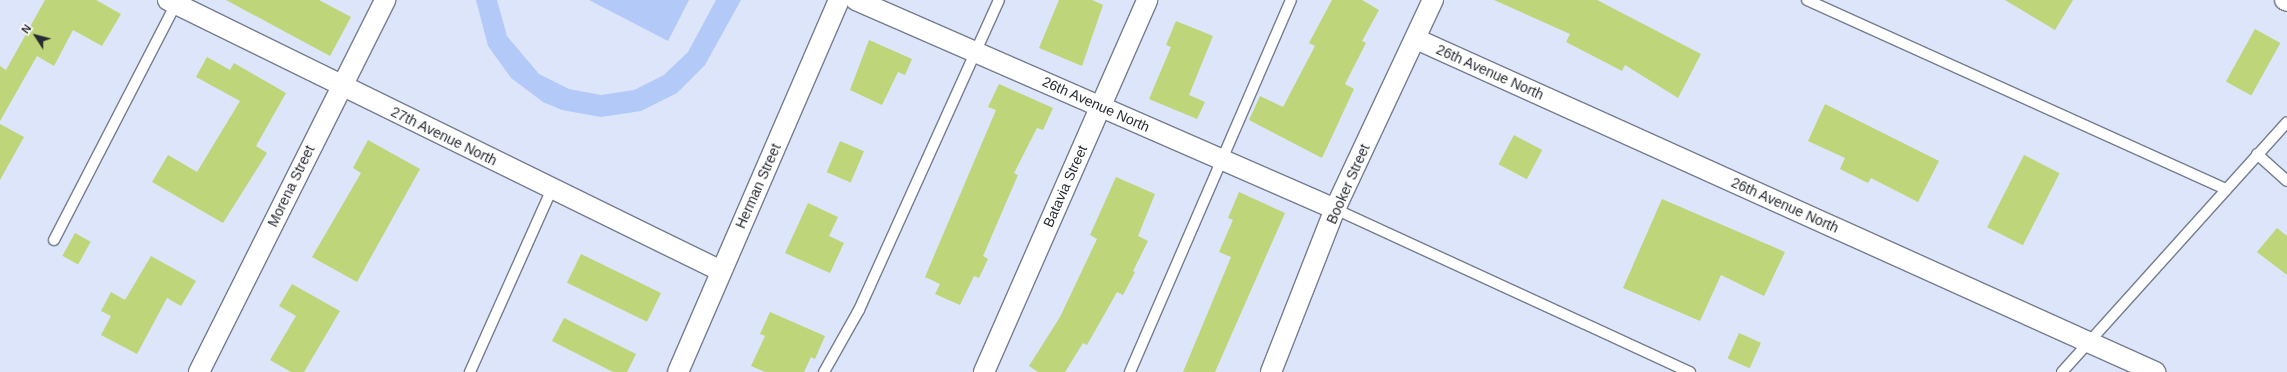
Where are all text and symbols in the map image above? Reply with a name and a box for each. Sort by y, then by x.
north arrow [16,16,56,56]
text: N [19,22,33,36]
street label: 26th Avenue North [1433,41,1547,103]
street label: 26th Avenue North [1039,73,1153,135]
street label: 27th Avenue North [388,103,500,169]
street label: Herman Street [732,141,784,231]
street label: Booker Street [1323,141,1373,227]
street label: Morena Street [264,142,318,230]
street label: Batavia Street [1039,142,1091,230]
street label: 26th Avenue North [1728,174,1842,236]

